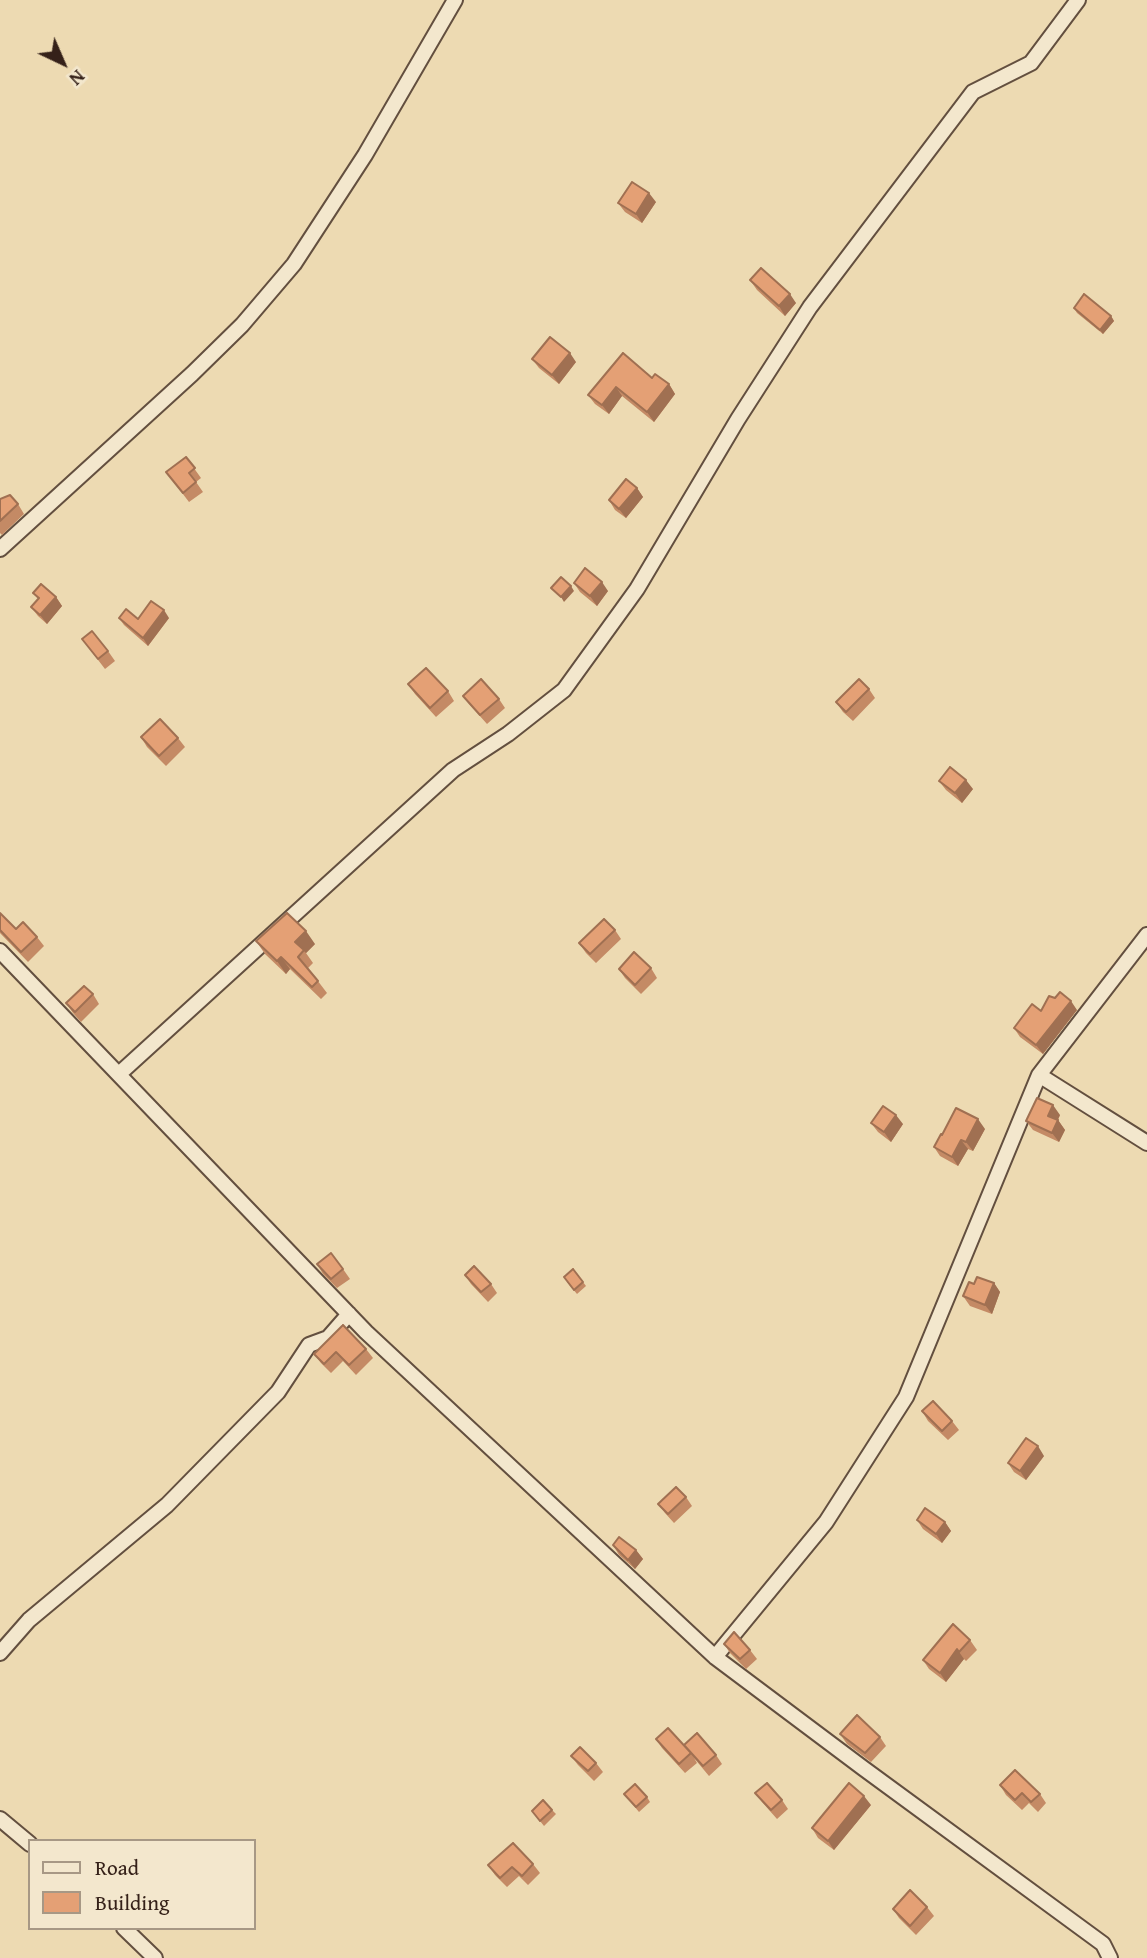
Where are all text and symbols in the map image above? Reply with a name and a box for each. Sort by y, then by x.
north arrow [28,28,98,98]
text: N [63,64,92,93]
legend [28,1839,256,1930]
text: Road [95,1852,139,1883]
text: Building [95,1887,169,1918]

